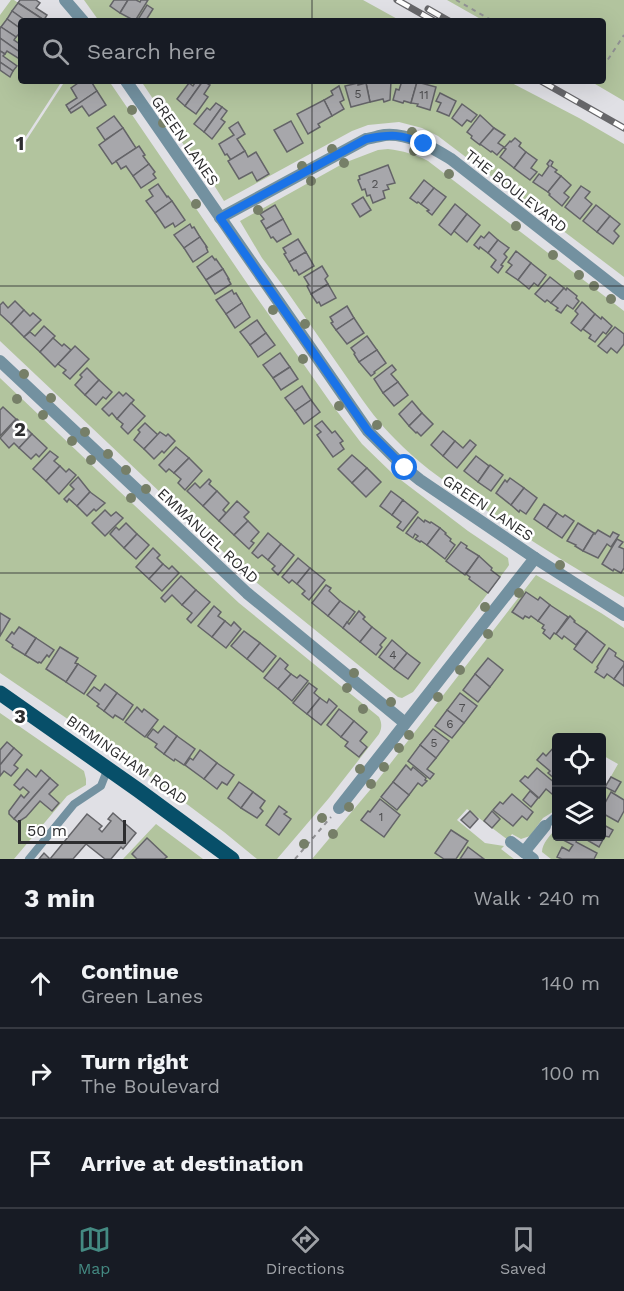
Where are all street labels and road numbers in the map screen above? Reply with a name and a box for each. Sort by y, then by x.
street label: GREEN LANES [147,93,223,189]
street label: THE BOULEVARD [461,146,571,236]
street label: GREEN LANES [439,471,537,545]
street label: EMMANUEL ROAD [154,485,262,587]
street label: BIRMINGHAM ROAD [63,711,191,809]

